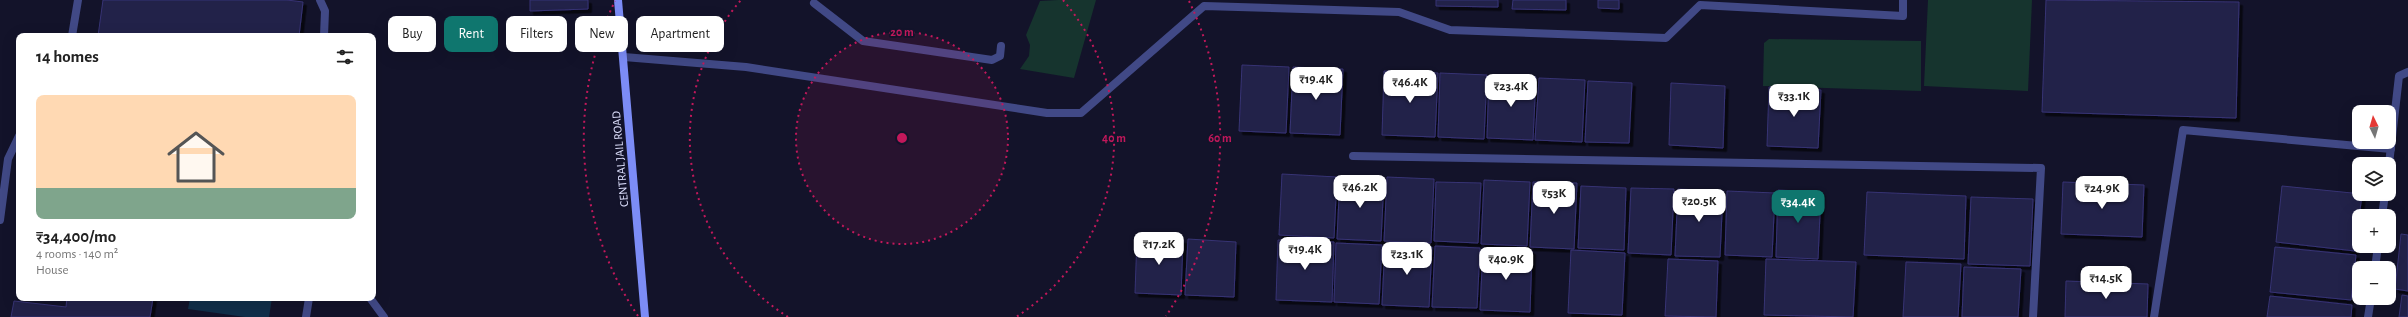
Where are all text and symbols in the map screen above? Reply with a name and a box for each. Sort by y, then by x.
chip: Buy [388,16,436,52]
chip: Rent [444,16,498,52]
chip: Filters [506,16,567,52]
chip: New [575,16,628,52]
chip: Apartment [636,16,724,52]
text: 20 m [890,26,914,38]
icon: filters [334,46,356,68]
text: 14 homes [36,48,99,65]
pin: ₹19.4K [1283,67,1349,101]
pin: ₹46.4K [1377,70,1443,104]
text: ₹19.4K [1299,73,1333,86]
pin: ₹23.4K [1478,74,1544,108]
text: ₹46.4K [1392,76,1428,89]
text: ₹23.4K [1494,80,1528,93]
pin: ₹33.1K [1761,84,1827,118]
text: ₹33.1K [1778,90,1810,103]
north arrow [2352,105,2396,149]
map controls [2352,105,2396,305]
street label: CENTRAL JAIL ROAD [610,110,630,207]
icon: home [160,121,232,193]
centre of rings [895,131,909,145]
text: 40 m [1102,132,1126,144]
text: 60 m [1208,132,1232,144]
button: layers [2352,157,2396,201]
pin: ₹46.2K [1327,175,1393,209]
pin: ₹24.9K [2069,176,2135,210]
text: ₹46.2K [1343,181,1377,194]
pin: ₹53K [1530,181,1578,215]
text: ₹24.9K [2085,182,2119,195]
text: ₹53K [1542,187,1566,200]
pin: ₹20.5K [1666,189,1732,223]
pin: ₹34.4K [1765,190,1831,224]
text: ₹20.5K [1682,195,1716,208]
text: ₹34.4K [1781,196,1815,209]
button: + [2352,209,2396,253]
text: ₹34,400/mo [36,228,116,245]
pin: ₹17.2K [1126,232,1192,266]
pin: ₹19.4K [1272,237,1338,271]
text: ₹17.2K [1143,238,1175,251]
pin: ₹23.1K [1374,242,1440,276]
text: ₹19.4K [1288,243,1322,256]
pin: ₹40.9K [1473,247,1539,281]
text: 4 rooms · 140 m² [36,248,118,261]
text: ₹23.1K [1391,248,1423,261]
text: ₹40.9K [1488,253,1524,266]
button: − [2352,261,2396,305]
text: House [36,264,68,277]
pin: ₹14.5K [2073,266,2139,300]
text: ₹14.5K [2090,272,2122,285]

